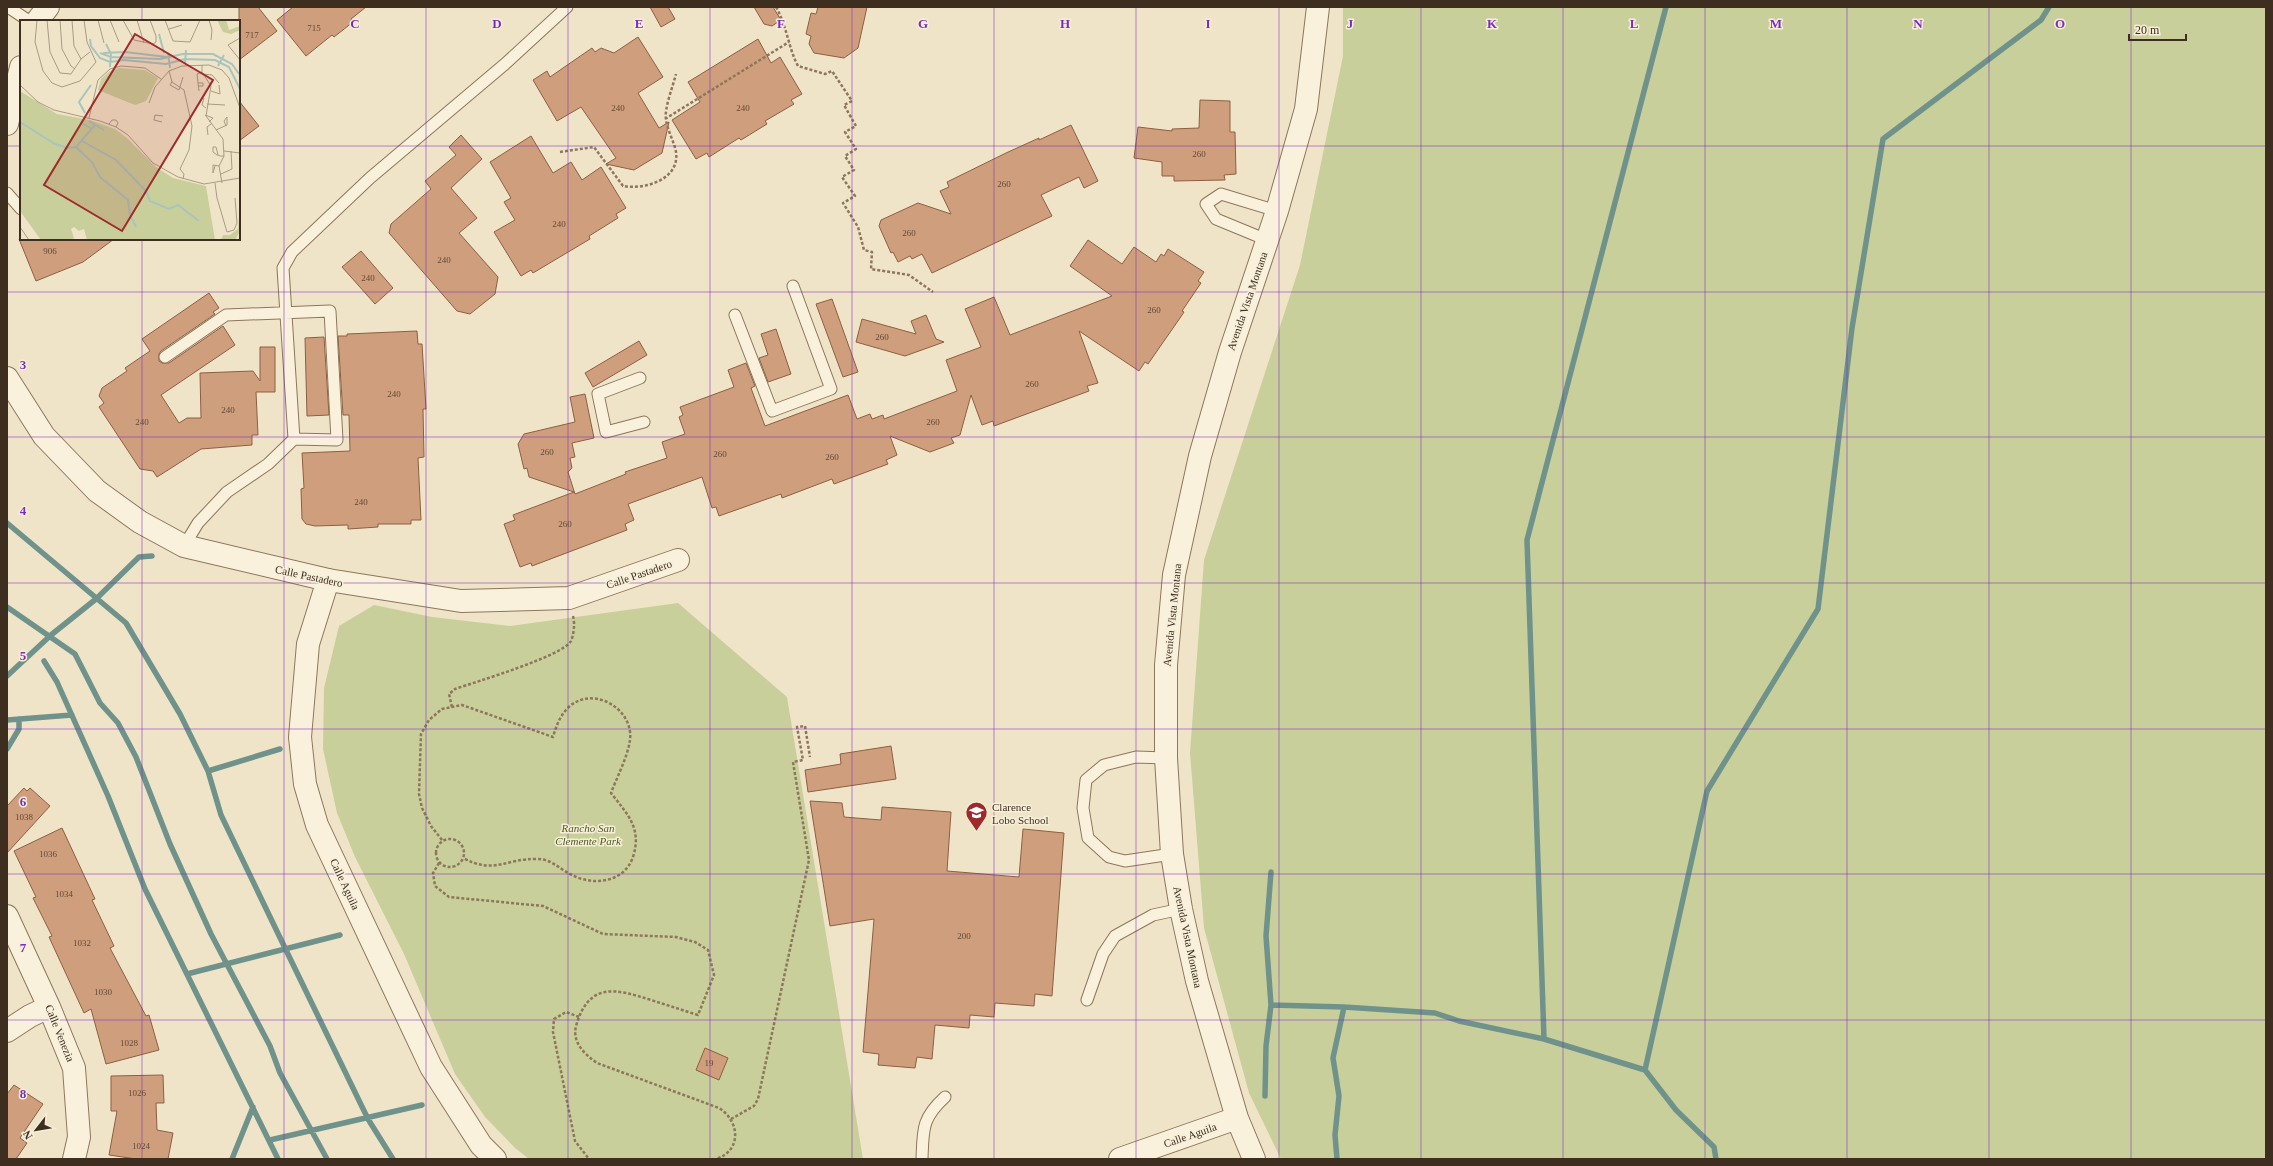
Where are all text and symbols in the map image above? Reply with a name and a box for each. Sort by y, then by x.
text: C [350,16,360,31]
text: D [492,16,502,31]
text: E [635,16,643,31]
text: F [777,16,785,31]
text: G [918,16,928,31]
text: H [1060,16,1070,31]
text: I [1205,16,1211,31]
text: J [1347,16,1354,31]
text: K [1487,16,1498,31]
text: L [1630,16,1639,31]
text: M [1770,16,1782,31]
text: N [1913,16,1923,31]
text: O [2055,16,2065,31]
scale bar [2129,16,2186,42]
inset map [20,20,240,240]
house number: 715 [307,23,321,33]
text: 20 m [2135,23,2160,37]
house number: 717 [245,30,259,40]
house number: 240 [611,103,625,113]
house number: 240 [736,103,750,113]
house number: 260 [1192,149,1206,159]
house number: 260 [997,179,1011,189]
house number: 240 [552,219,566,229]
house number: 260 [902,228,916,238]
house number: 906 [43,246,57,256]
street label: Avenida Vista Montana [1224,250,1270,352]
house number: 240 [437,255,451,265]
house number: 240 [361,273,375,283]
house number: 260 [1147,305,1161,315]
house number: 260 [875,332,889,342]
text: 3 [20,357,27,372]
house number: 260 [1025,379,1039,389]
house number: 240 [387,389,401,399]
house number: 240 [221,405,235,415]
house number: 240 [135,417,149,427]
house number: 260 [926,417,940,427]
house number: 260 [540,447,554,457]
house number: 260 [713,449,727,459]
house number: 260 [825,452,839,462]
house number: 240 [354,497,368,507]
text: 4 [20,503,27,518]
house number: 260 [558,519,572,529]
street label: Calle Pastadero [605,557,674,591]
street label: Calle Pastadero [274,563,344,589]
street label: Avenida Vista Montana [1161,563,1183,667]
text: 5 [20,648,27,663]
text: 6 [20,794,27,809]
school or university icon: Clarence Lobo School [964,800,990,833]
place label: Clarence Lobo School [992,801,1049,826]
house number: 1038 [15,812,34,822]
park label: Rancho San Clemente Park [555,822,622,847]
house number: 1036 [39,849,58,859]
street label: Calle Aguila [328,856,362,912]
street label: Avenida Vista Montana [1171,885,1205,989]
house number: 1034 [55,889,74,899]
house number: 200 [957,931,971,941]
house number: 1032 [73,938,91,948]
text: 7 [20,940,27,955]
house number: 1030 [94,987,113,997]
street label: Calle Venezia [43,1003,77,1063]
house number: 1028 [120,1038,139,1048]
house number: 19 [705,1058,714,1068]
text: 8 [20,1086,27,1101]
house number: 1026 [128,1088,147,1098]
north arrow [16,1110,56,1150]
street label: Calle Aguila [1162,1120,1218,1150]
text: N [20,1129,35,1142]
house number: 1024 [132,1141,151,1151]

